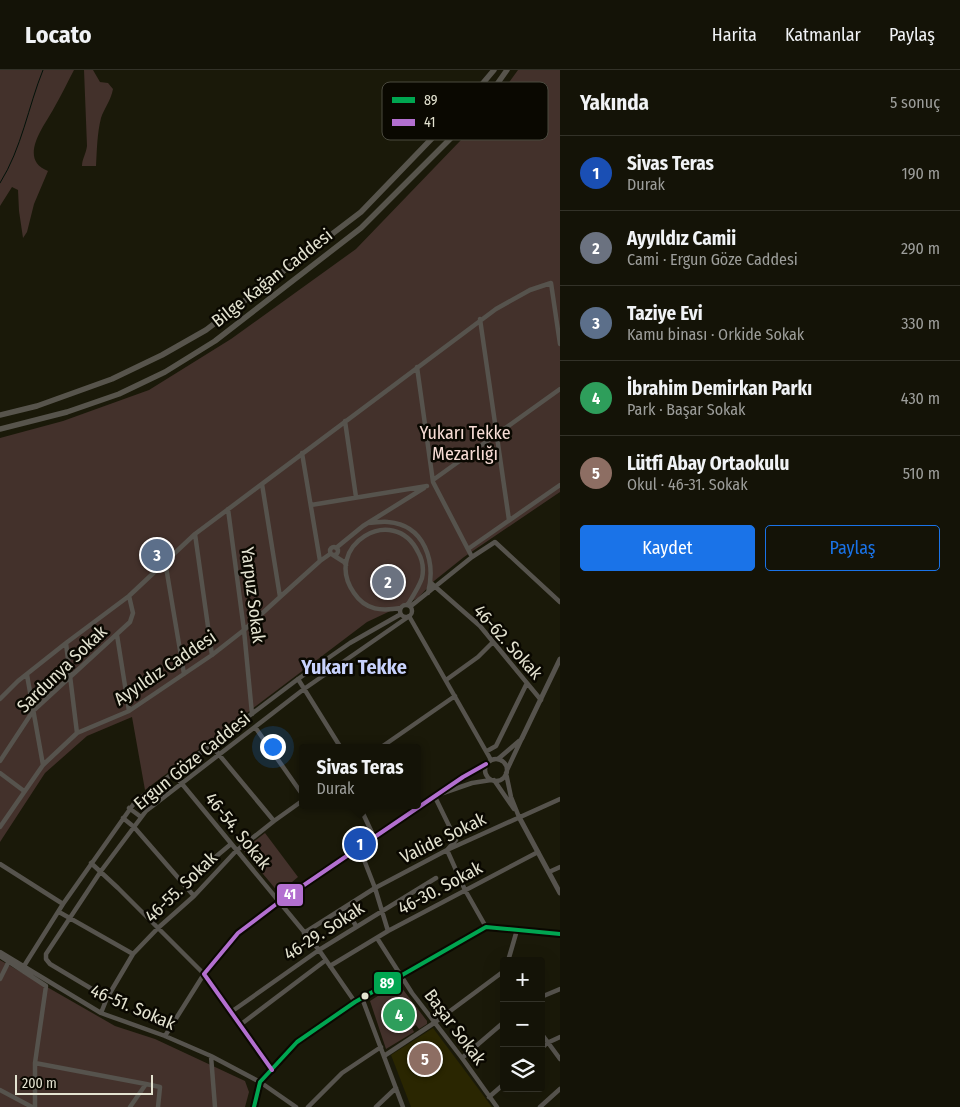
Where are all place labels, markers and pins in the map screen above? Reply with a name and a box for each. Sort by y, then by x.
pin: 3 [141,536,173,574]
pin: 2 [372,563,404,601]
pin: 1 [344,825,376,863]
unlabelled marker [360,991,370,1001]
pin: 4 [383,996,415,1034]
pin: 5 [409,1040,441,1078]

